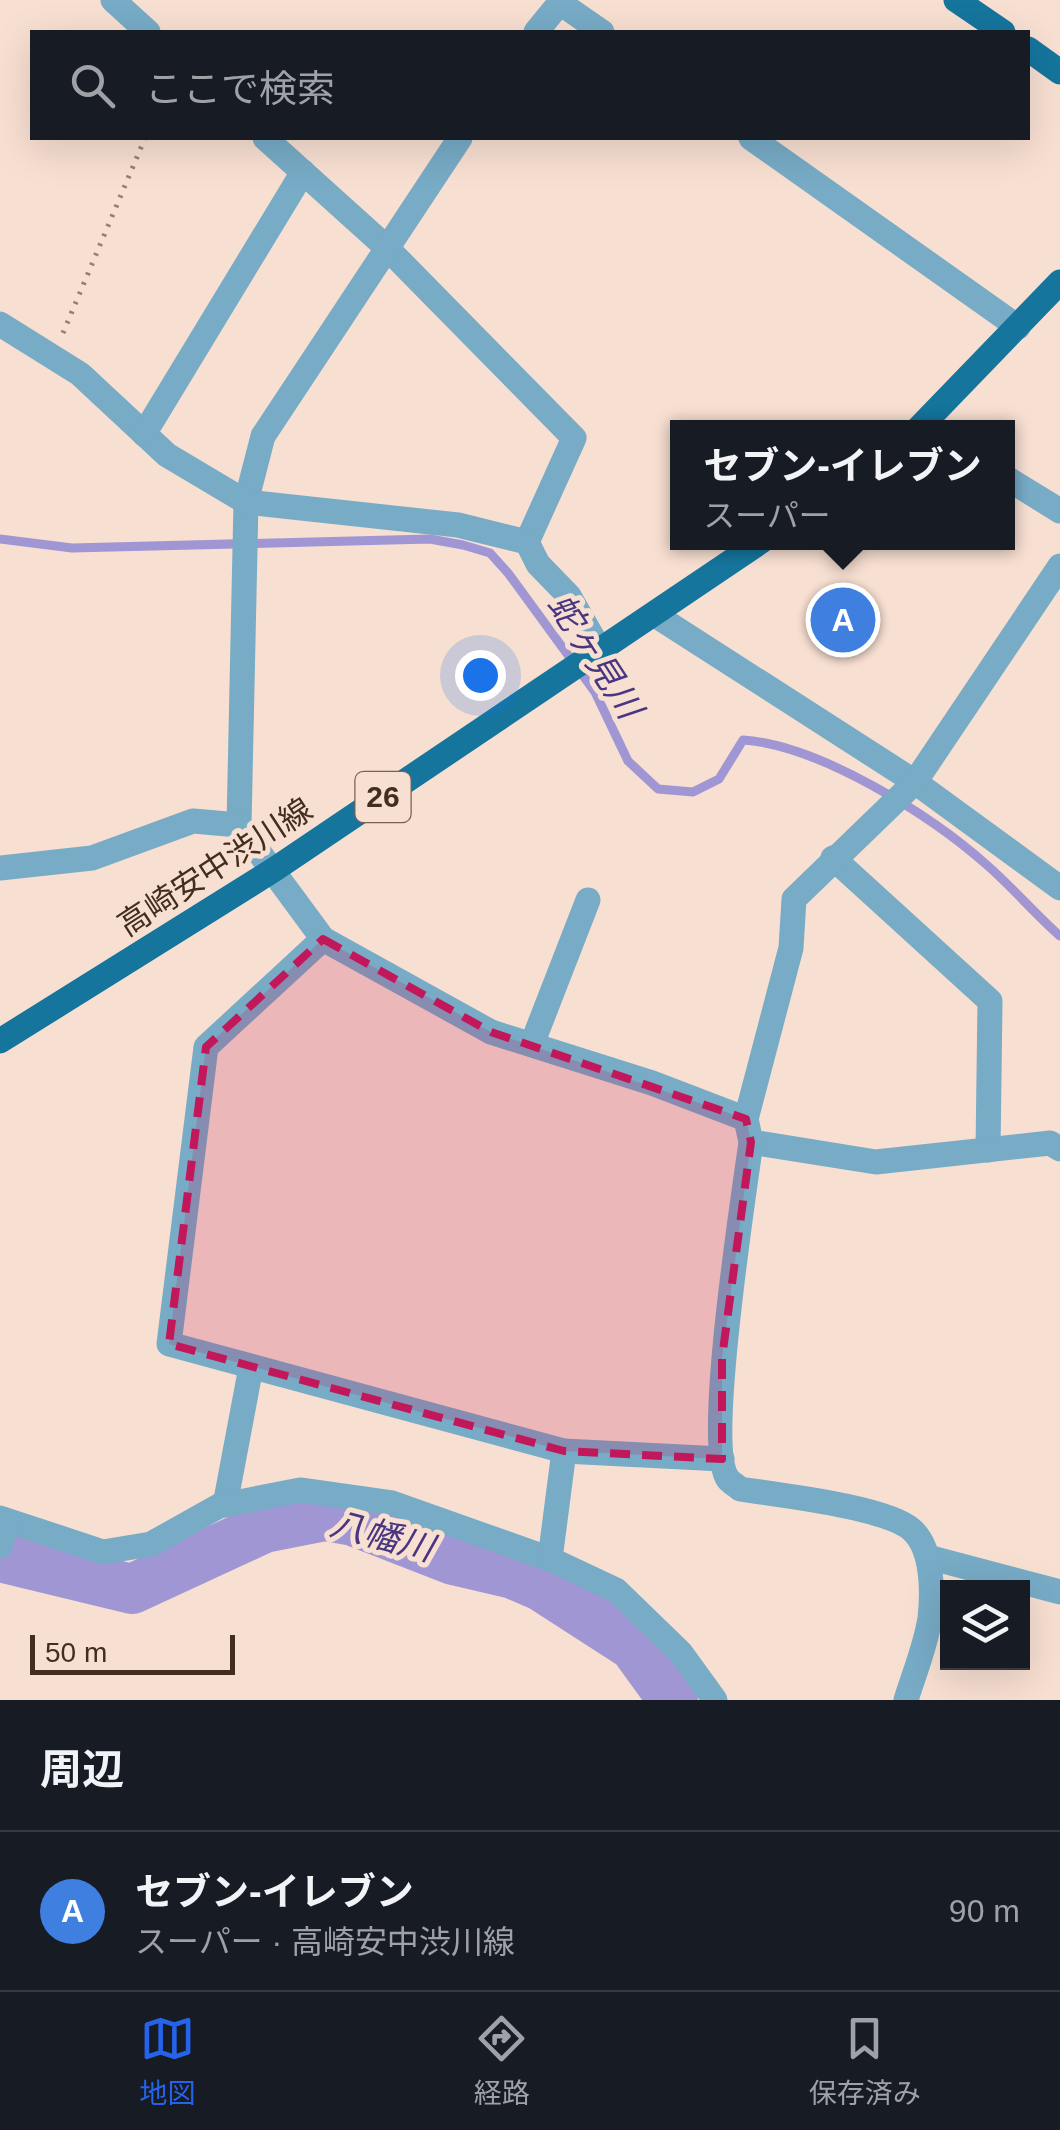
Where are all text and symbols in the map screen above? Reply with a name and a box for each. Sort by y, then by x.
search box [30,30,1030,140]
icon: search [65,58,120,113]
text: ここで検索 [145,68,335,110]
popup [670,420,1015,550]
text: セブン-イレブン [703,445,982,487]
text: スーパー [703,498,831,534]
pin: A [810,582,876,658]
water label: 蛇ヶ見川 [541,586,652,728]
your location [455,650,506,701]
road number: 26 [356,772,410,822]
street label: 高崎安中渋川線 [111,791,319,943]
water label: 八幡川 [326,1503,442,1569]
map controls [940,1580,1030,1670]
button: layers [940,1580,1030,1670]
scale bar [30,1630,235,1674]
text: 50 m [45,1637,107,1668]
text: 周辺 [40,1746,124,1793]
text: セブン-イレブン [135,1871,414,1913]
text: A [61,1893,84,1929]
text: 90 m [949,1893,1020,1929]
text: スーパー · 高崎安中渋川線 [135,1924,515,1960]
tab: 地図 [139,2011,195,2111]
tab: 経路 [474,2011,530,2111]
tab: 保存済み [809,2011,921,2111]

